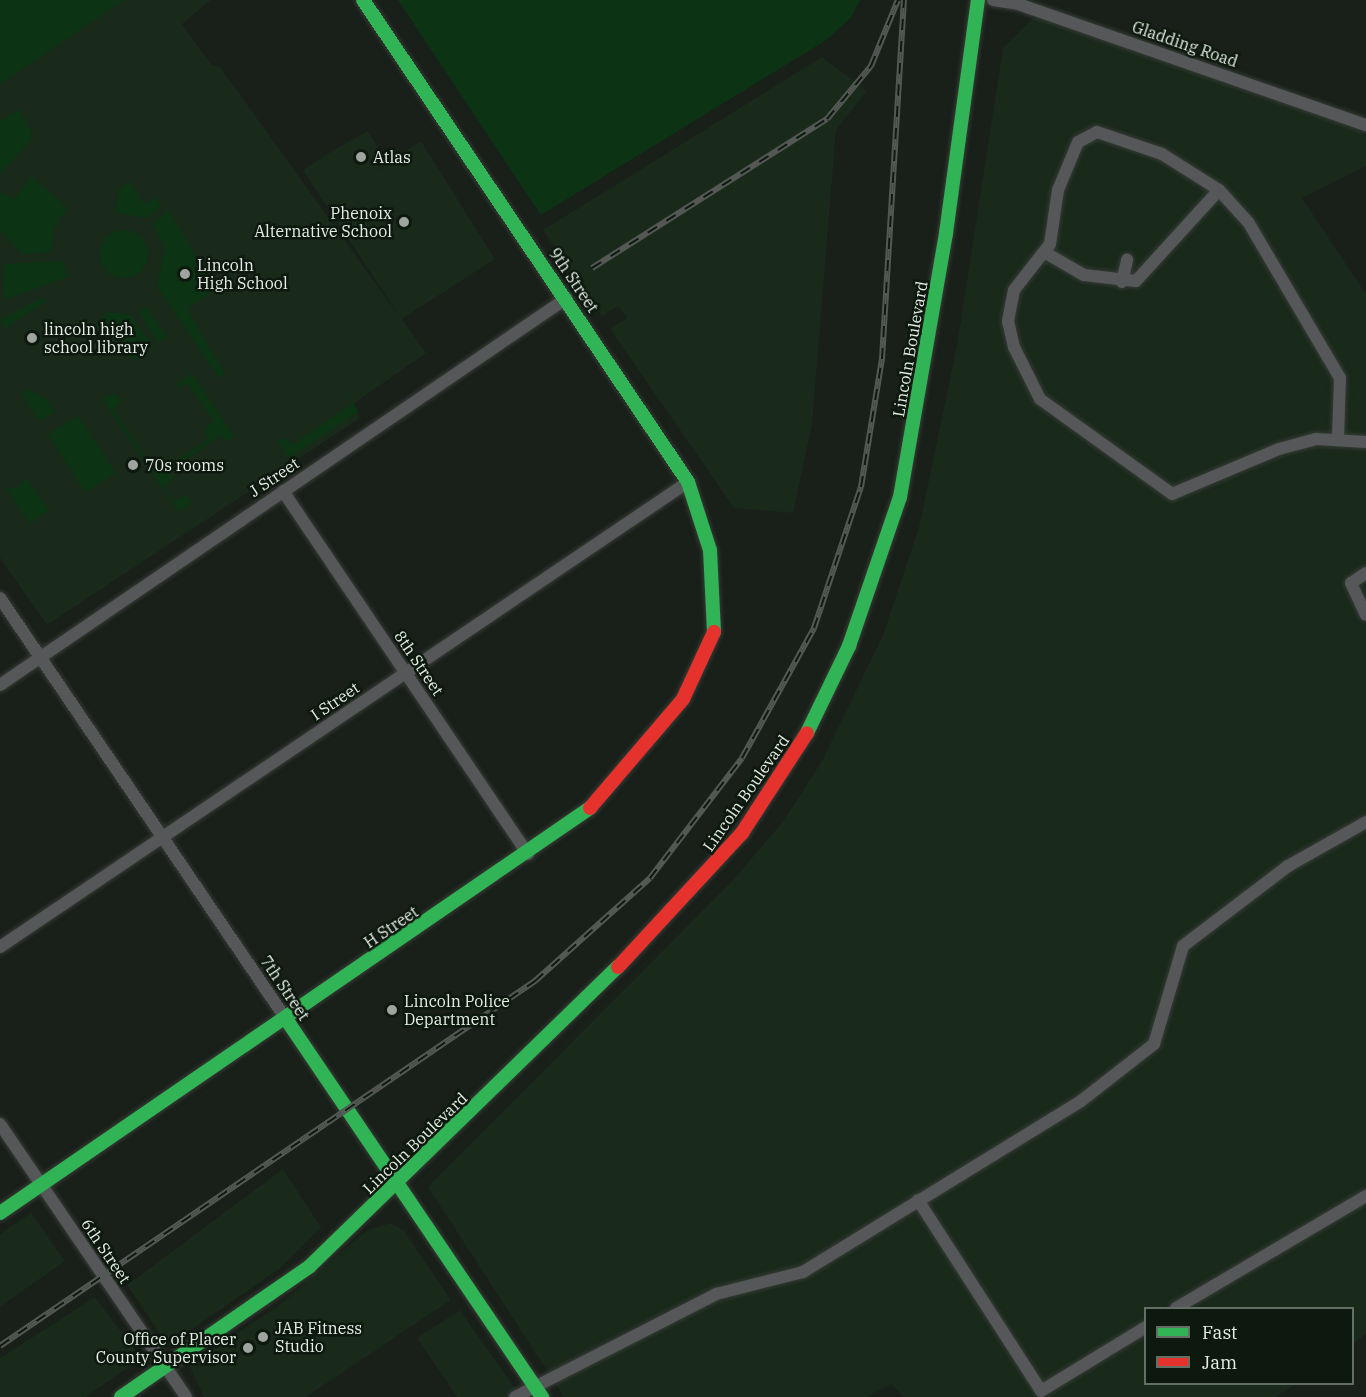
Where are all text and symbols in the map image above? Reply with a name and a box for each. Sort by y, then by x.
street label: Gladding Road [1130,17,1240,71]
place label: Atlas [373,147,411,167]
marker: Atlas [354,150,368,164]
place label: Phenoix Alternative School [254,203,392,241]
marker: Phenoix Alternative School [397,215,411,229]
street label: 9th Street [545,244,603,316]
place label: Lincoln High School [197,255,288,293]
marker: Lincoln High School [178,267,192,281]
street label: Lincoln Boulevard [889,280,931,418]
place label: lincoln high school library [44,319,148,357]
marker: lincoln high school library [25,331,39,345]
street label: J Street [245,453,303,501]
place label: 70s rooms [145,455,224,475]
marker: 70s rooms [126,458,140,472]
street label: 8th Street [390,627,448,699]
street label: I Street [307,678,363,724]
street label: Lincoln Boulevard [699,731,793,855]
street label: H Street [360,902,422,952]
street label: 7th Street [256,952,314,1024]
place label: Lincoln Police Department [404,991,510,1029]
marker: Lincoln Police Department [385,1003,399,1017]
street label: Lincoln Boulevard [359,1088,471,1198]
street label: 6th Street [77,1215,135,1287]
legend [1144,1307,1354,1385]
place label: JAB Fitness Studio [275,1318,362,1356]
text: Fast [1202,1321,1237,1344]
place label: Office of Placer County Supervisor [96,1329,236,1367]
marker: JAB Fitness Studio [256,1330,270,1344]
marker: Office of Placer County Supervisor [241,1341,255,1355]
text: Jam [1202,1351,1237,1374]

